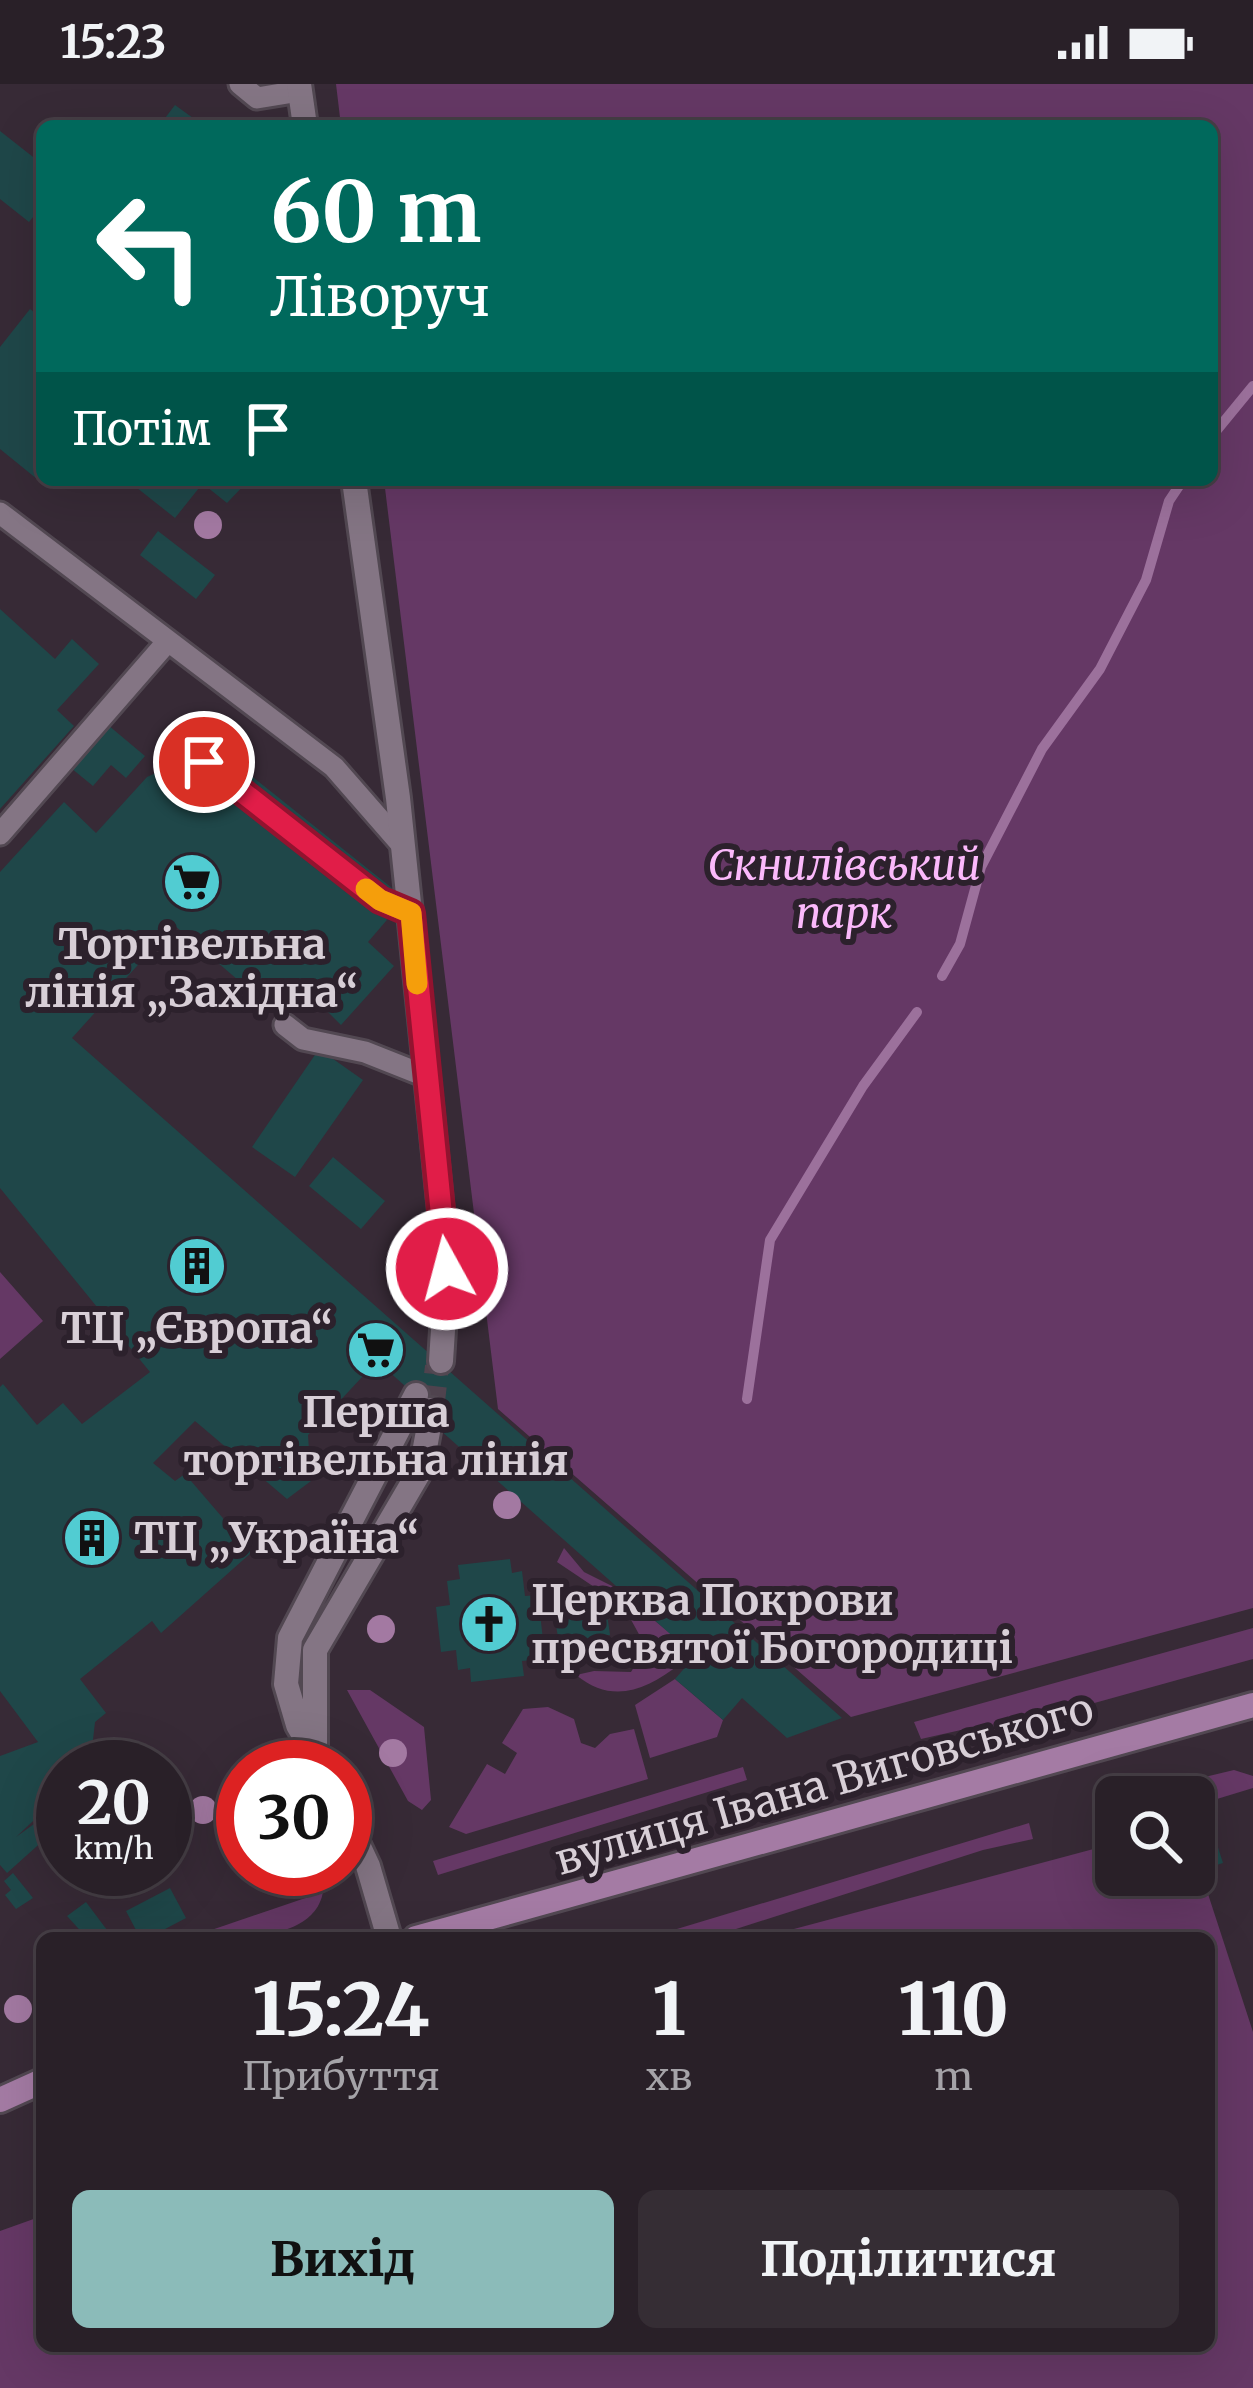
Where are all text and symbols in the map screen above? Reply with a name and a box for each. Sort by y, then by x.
text: 15:23 [60,14,167,70]
text: 60 m [270,159,481,265]
icon: left [72,168,228,324]
text: Ліворуч [270,263,490,331]
icon: arrive [235,396,301,462]
text: Потім [72,401,211,457]
pin [153,711,255,813]
icon: arrive [171,729,237,795]
park label: Скнилівський парк [707,839,981,939]
supermarket icon: Торгівельна лінія „Західна“ [161,851,223,913]
place label: Торгівельна лінія „Західна“ [25,918,359,1018]
position arrow [384,1206,510,1332]
building icon: ТЦ „Європа“ [166,1235,228,1297]
place label: ТЦ „Європа“ [61,1302,333,1354]
supermarket icon: Перша торгівельна лінія [345,1319,407,1381]
place label: Перша торгівельна лінія [183,1386,569,1486]
building icon: ТЦ „Україна“ [61,1507,123,1569]
place label: ТЦ „Україна“ [134,1512,420,1564]
place label: Церква Покрови пресвятої Богородиці [531,1574,1013,1674]
church icon: Церква Покрови пресвятої Богородиці [458,1593,520,1655]
street label: вулиця Івана Виговського [549,1682,1099,1886]
speed limit sign: 30 [216,1740,372,1896]
text: 20 [77,1765,151,1840]
map controls [1095,1776,1215,1896]
button: search [1095,1776,1215,1896]
text: km/h [74,1829,154,1867]
text: 15:24 [252,1964,430,2055]
text: 1 [652,1964,686,2055]
text: 110 [898,1964,1009,2055]
text: Прибуття [242,2052,440,2101]
text: хв [646,2052,692,2101]
text: m [934,2052,973,2101]
button: Вихід [72,2190,614,2328]
button: Поділитися [638,2190,1179,2328]

